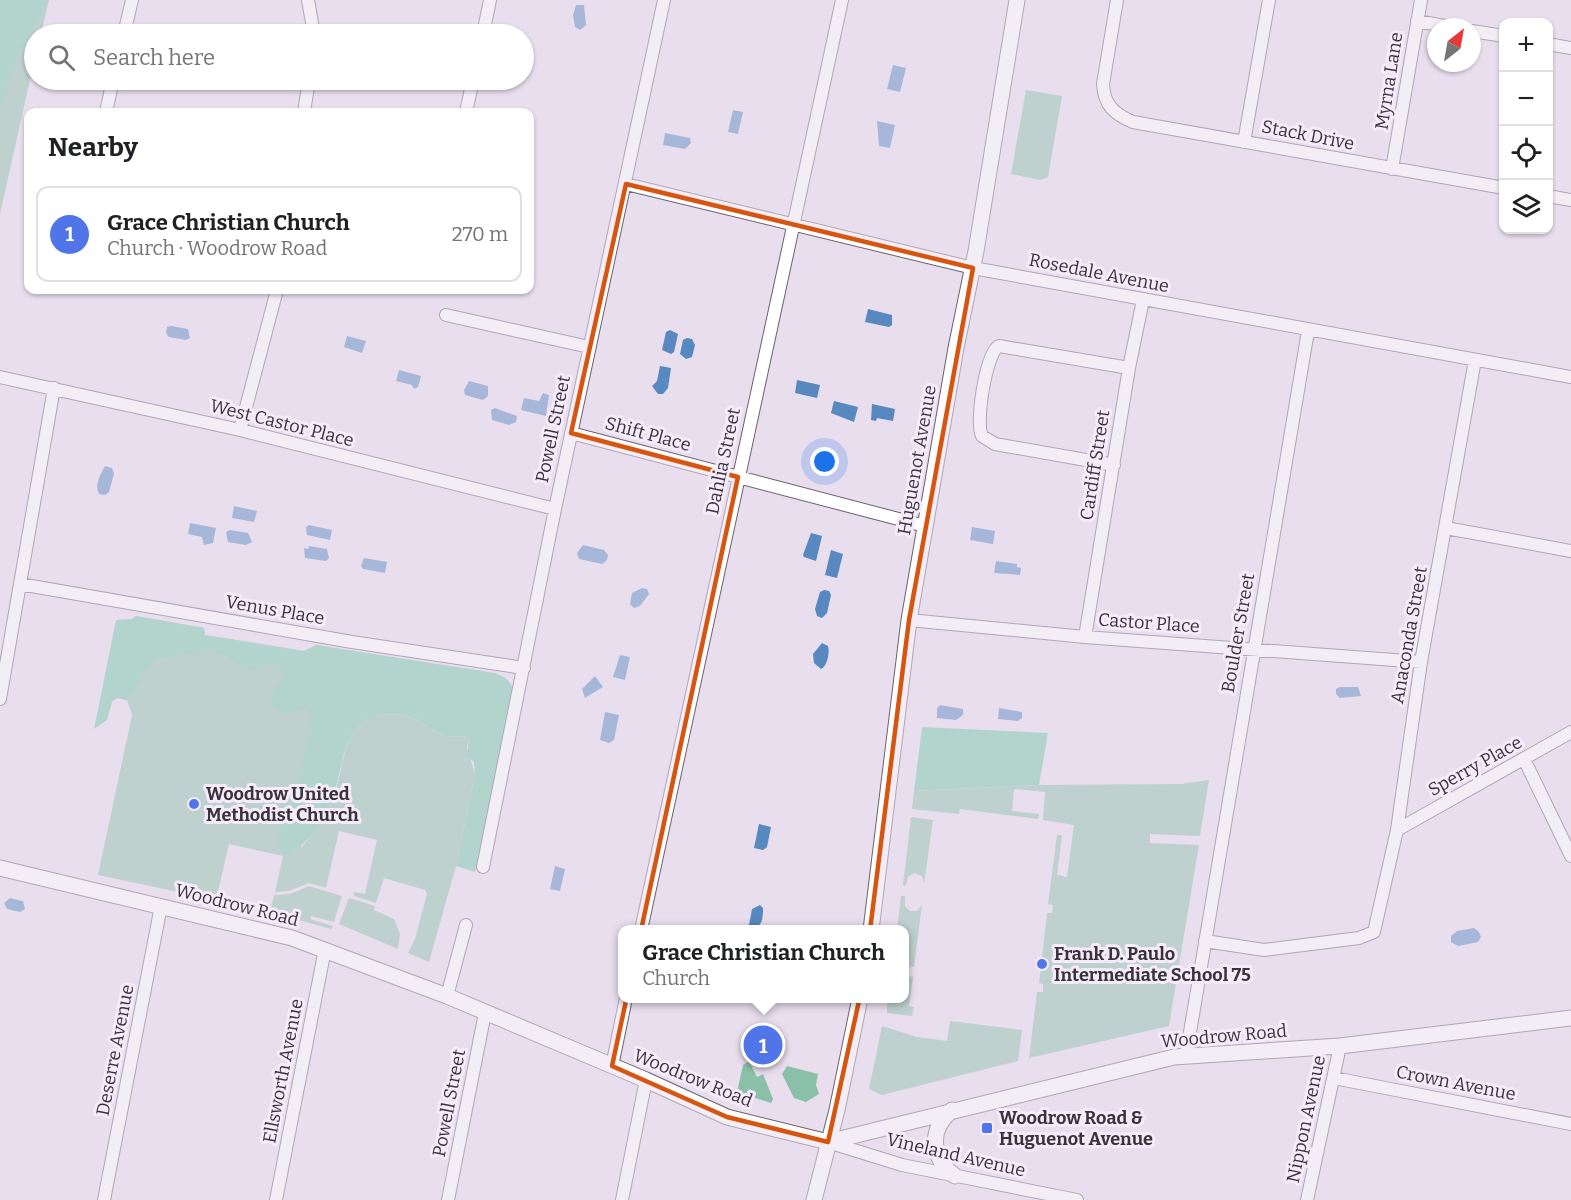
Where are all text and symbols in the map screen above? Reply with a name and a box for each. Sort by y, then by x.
north arrow [1427,18,1481,72]
map controls [1499,18,1553,234]
button: + [1499,18,1553,72]
search box [24,24,534,90]
street label: Myrna Lane [1370,31,1408,131]
icon: search [45,41,78,74]
text: Search here [93,44,215,71]
button: − [1499,72,1553,126]
street label: Stack Drive [1260,115,1356,155]
button: locate [1499,126,1553,180]
text: Nearby [48,132,138,163]
button: layers [1499,180,1553,234]
text: Grace Christian Church [107,209,350,236]
text: 1 [65,222,74,246]
text: 270 m [452,222,508,246]
text: Church · Woodrow Road [107,236,327,260]
street label: Rosedale Avenue [1027,249,1171,297]
street label: Powell Street [531,373,575,485]
street label: Huguenot Avenue [893,383,941,537]
street label: West Castor Place [208,394,356,452]
street label: Dahlia Street [701,405,745,516]
street label: Cardiff Street [1075,408,1115,522]
street label: Shift Place [603,412,693,456]
your location [810,447,839,476]
street label: Anaconda Street [1386,564,1432,705]
street label: Boulder Street [1217,571,1259,694]
street label: Venus Place [224,591,326,629]
street label: Castor Place [1097,608,1201,638]
street label: Sperry Place [1424,731,1526,801]
place label: Woodrow United Methodist Church [206,783,359,826]
marker: Woodrow United Methodist Church [187,797,201,811]
street label: Woodrow Road [173,879,301,931]
popup [618,925,909,1003]
text: Grace Christian Church [642,939,885,966]
place label: Frank D. Paulo Intermediate School 75 [1054,943,1251,986]
marker: Frank D. Paulo Intermediate School 75 [1035,957,1049,971]
text: Church [642,966,710,990]
street label: Deserre Avenue [92,983,138,1117]
street label: Ellsworth Avenue [258,997,308,1145]
street label: Woodrow Road [1160,1020,1288,1052]
pin: 1 [744,1022,783,1068]
street label: Woodrow Road [630,1044,756,1112]
street label: Powell Street [428,1047,470,1159]
street label: Nippon Avenue [1282,1053,1330,1185]
street label: Crown Avenue [1394,1061,1518,1105]
place label: Woodrow Road & Huguenot Avenue [999,1107,1153,1150]
marker: Woodrow Road & Huguenot Avenue [980,1121,994,1135]
street label: Vineland Avenue [884,1128,1028,1182]

